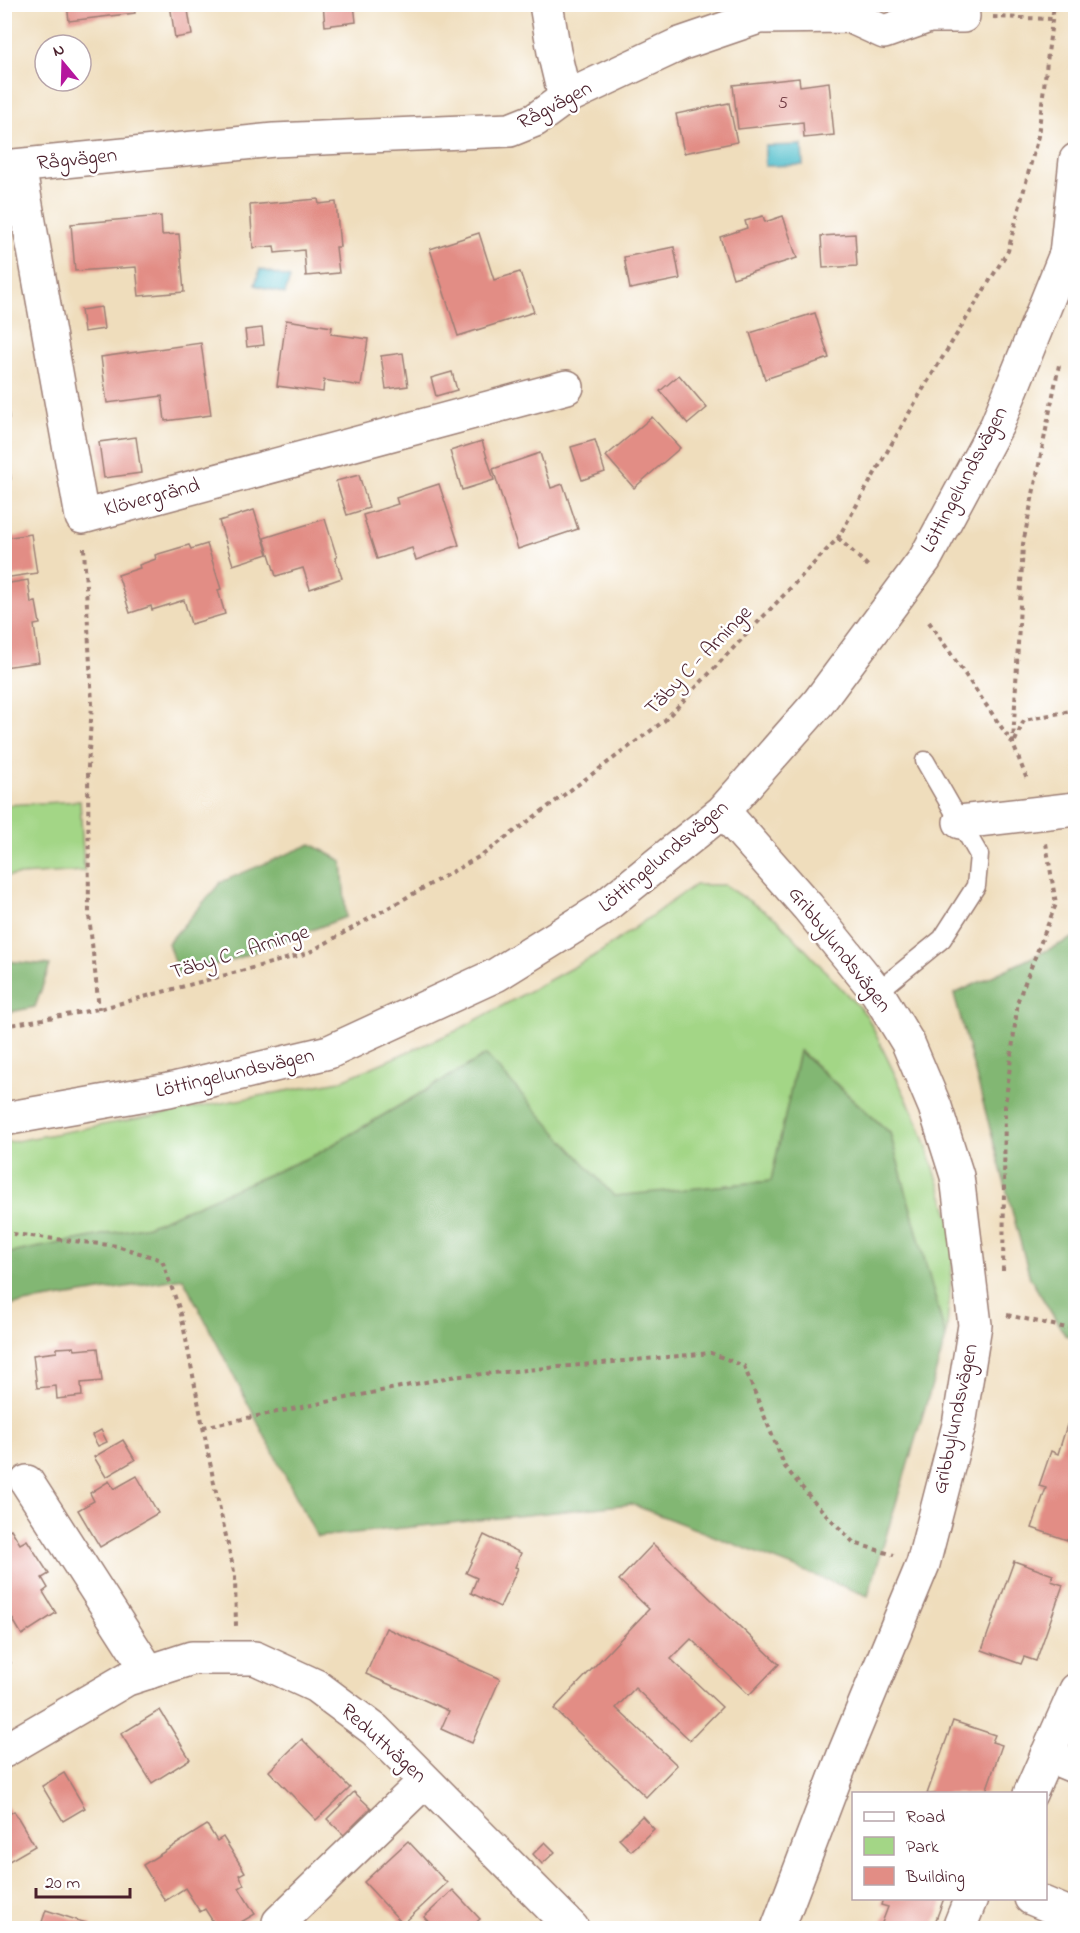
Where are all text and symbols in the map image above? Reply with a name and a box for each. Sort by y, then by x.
north arrow [33,33,93,93]
text: N [50,38,68,64]
street label: Rågvägen [512,74,598,140]
house number: 5 [778,91,788,117]
street label: Rågvägen [35,141,119,181]
street label: Löttingelundsvägen [914,401,1018,560]
street label: Klövergränd [101,471,204,527]
street label: Täby C - Arninge [638,599,761,724]
street label: Löttingelundsvägen [592,793,737,922]
street label: Gribbylundsvägen [779,881,898,1021]
street label: Täby C - Arninge [167,918,314,990]
street label: Löttingelundsvägen [153,1041,318,1109]
street label: Gribbylundsvägen [925,1341,989,1497]
street label: Reduttvägen [332,1697,433,1792]
legend [852,1792,1047,1900]
text: Road [906,1805,945,1831]
text: Park [906,1835,939,1861]
scale bar [36,1861,130,1899]
text: Building [905,1865,965,1892]
text: 20 m [45,1871,80,1897]

